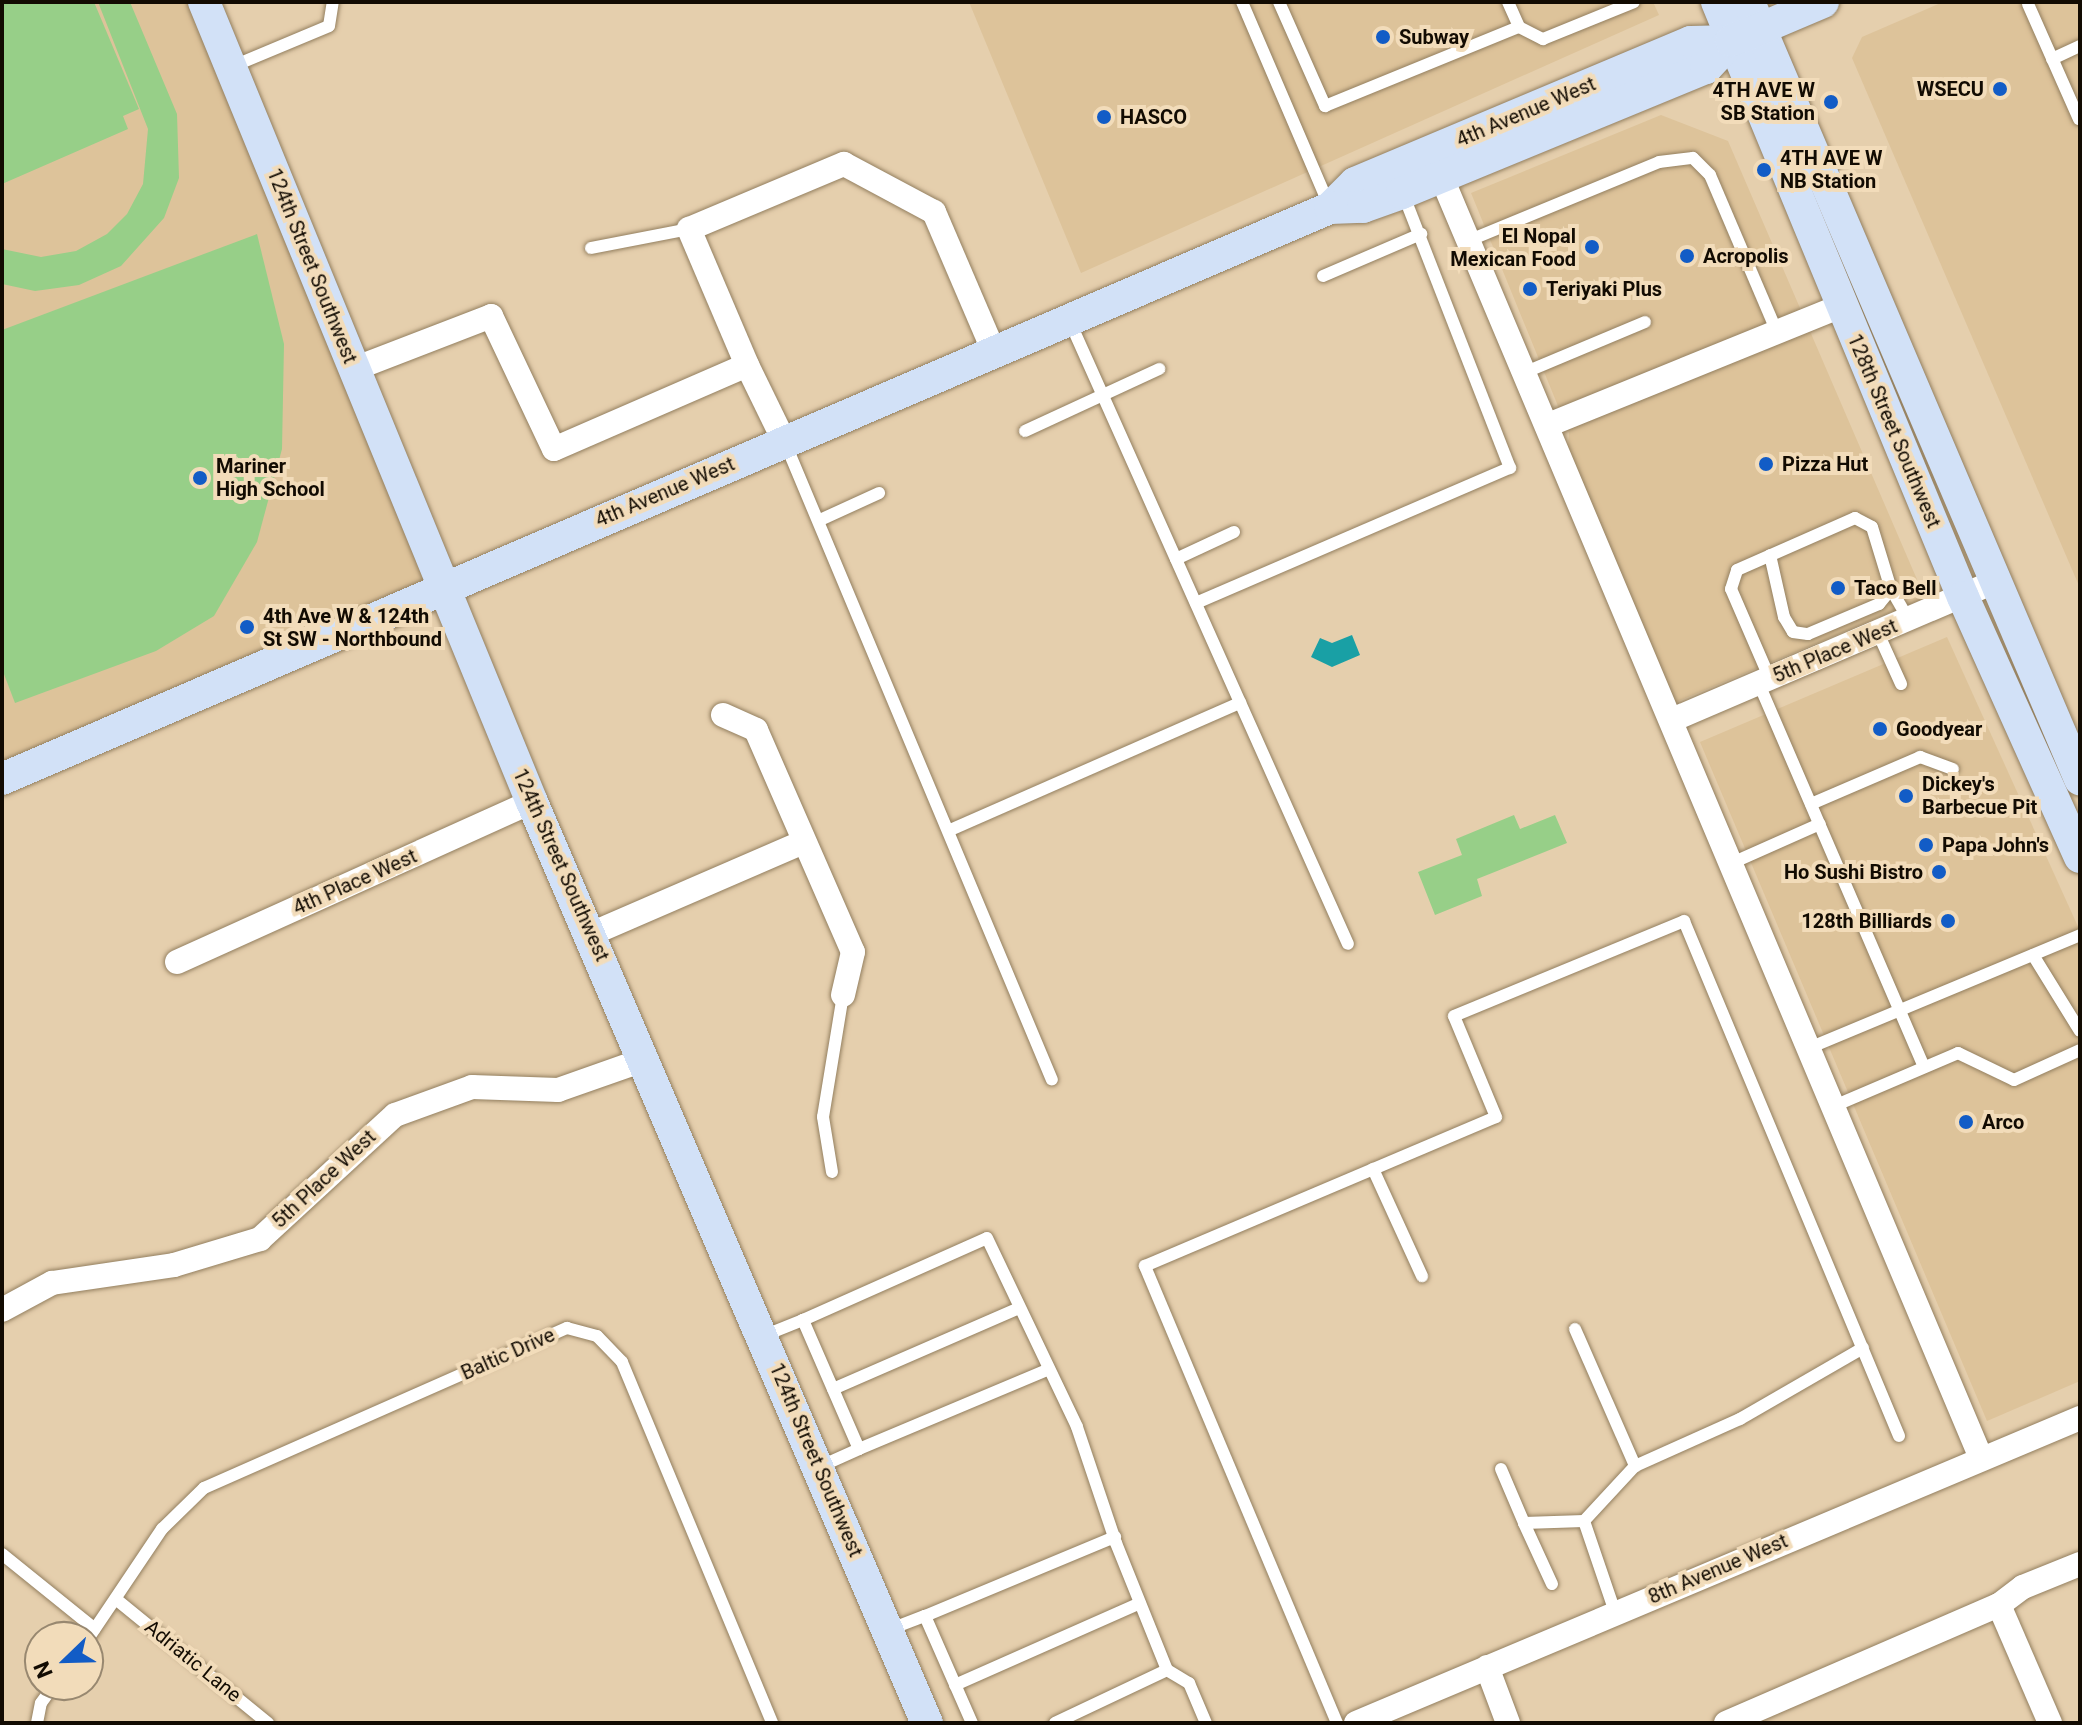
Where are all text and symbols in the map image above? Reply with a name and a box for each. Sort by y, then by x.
place label: Subway [1399,25,1469,49]
marker: Subway [1374,28,1392,46]
street label: 4th Avenue West [1453,72,1599,152]
place label: WSECU [1917,77,1984,101]
place label: 4TH AVE W SB Station [1713,78,1815,125]
marker: WSECU [1991,80,2009,98]
marker: 4TH AVE W SB Station [1822,93,1840,111]
place label: HASCO [1120,105,1187,129]
marker: HASCO [1095,108,1113,126]
place label: 4TH AVE W NB Station [1780,146,1882,193]
marker: 4TH AVE W NB Station [1755,161,1773,179]
street label: 124th Street Southwest [262,165,362,367]
place label: El Nopal Mexican Food [1450,224,1576,271]
marker: El Nopal Mexican Food [1583,238,1601,256]
place label: Acropolis [1703,244,1789,268]
marker: Acropolis [1678,247,1696,265]
place label: Teriyaki Plus [1546,277,1662,301]
marker: Teriyaki Plus [1521,280,1539,298]
street label: 128th Street Southwest [1842,330,1946,532]
street label: 4th Avenue West [592,452,738,532]
place label: Pizza Hut [1782,452,1868,476]
place label: Mariner High School [216,454,325,501]
marker: Pizza Hut [1757,455,1775,473]
marker: Mariner High School [191,469,209,487]
place label: Taco Bell [1854,576,1936,600]
marker: Taco Bell [1829,579,1847,597]
place label: 4th Ave W & 124th St SW - Northbound [263,604,442,651]
street label: 5th Place West [1769,614,1901,688]
marker: 4th Ave W & 124th St SW - Northbound [238,618,256,636]
place label: Goodyear [1896,717,1982,741]
marker: Goodyear [1871,720,1889,738]
street label: 124th Street Southwest [508,765,614,965]
place label: Dickey's Barbecue Pit [1922,772,2037,819]
marker: Dickey's Barbecue Pit [1897,787,1915,805]
place label: Papa John's [1942,833,2049,857]
marker: Papa John's [1917,836,1935,854]
street label: 4th Place West [289,844,421,920]
place label: Ho Sushi Bistro [1784,860,1923,884]
marker: Ho Sushi Bistro [1930,863,1948,881]
place label: 128th Billiards [1801,909,1932,933]
marker: 128th Billiards [1939,912,1957,930]
place label: Arco [1982,1110,2024,1134]
marker: Arco [1957,1113,1975,1131]
street label: 5th Place West [267,1125,381,1233]
street label: Baltic Drive [457,1323,559,1385]
street label: 124th Street Southwest [764,1359,868,1561]
street label: 8th Avenue West [1645,1529,1791,1609]
street label: Adriatic Lane [140,1615,246,1707]
north arrow [24,1621,104,1701]
text: N [29,1658,58,1682]

